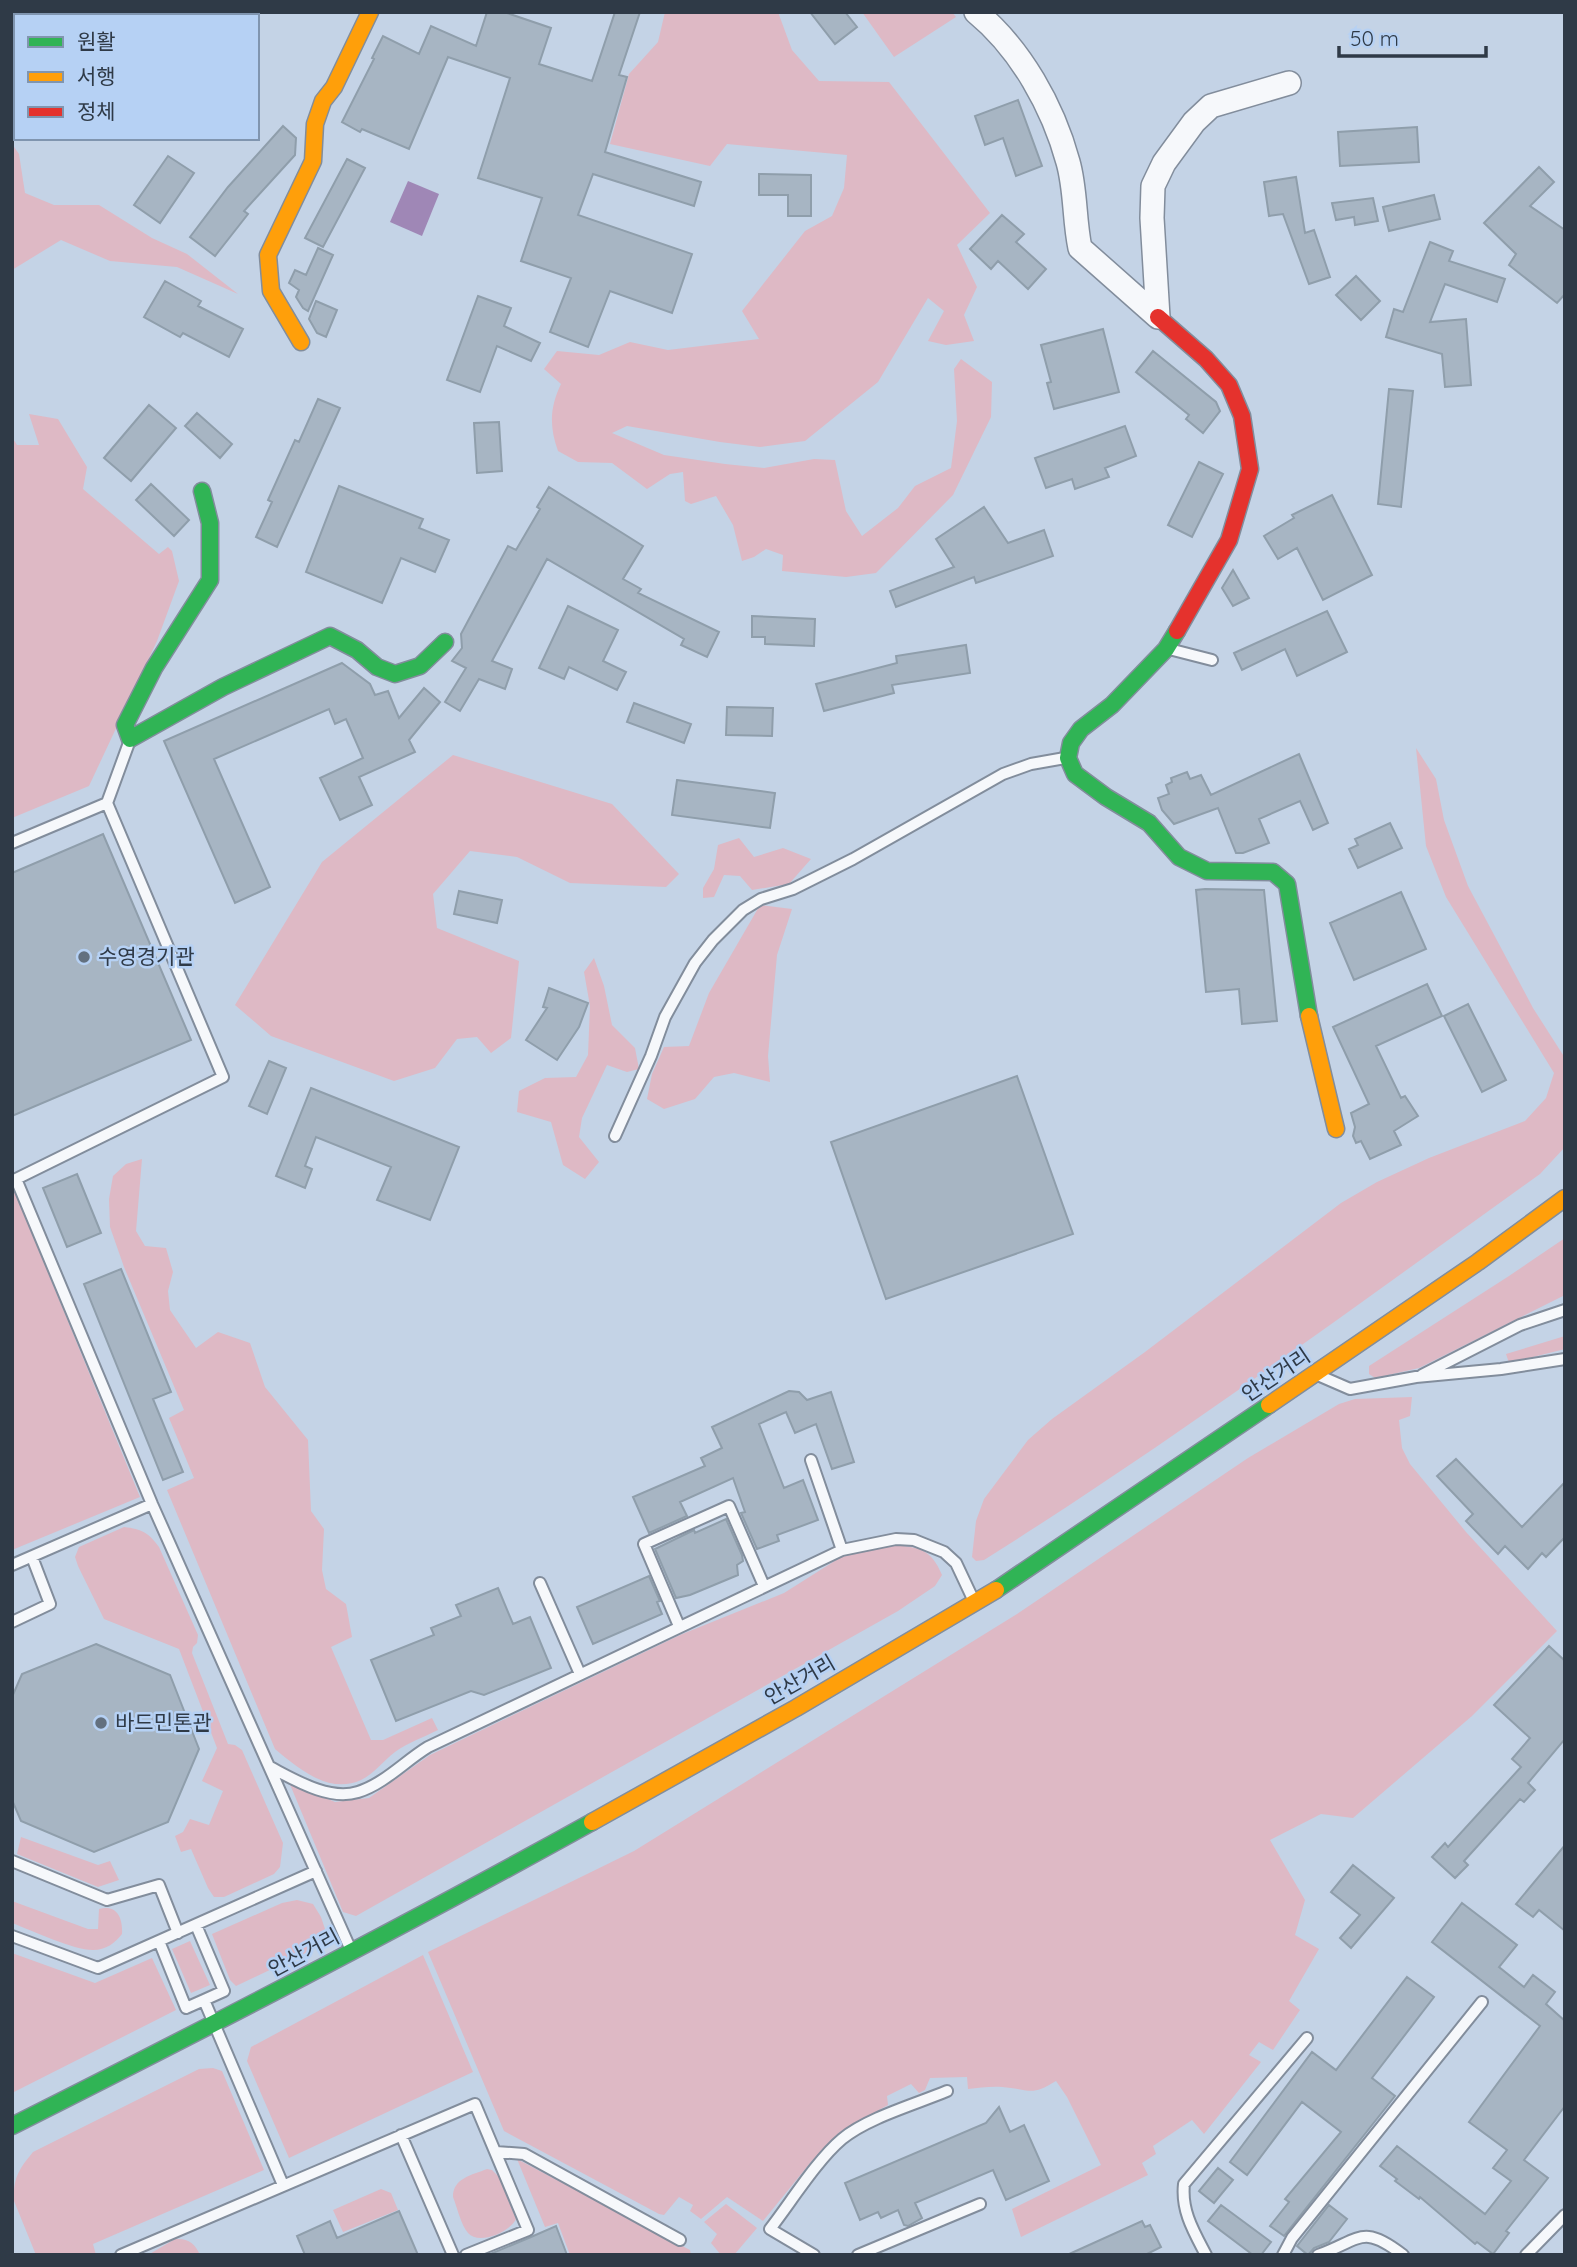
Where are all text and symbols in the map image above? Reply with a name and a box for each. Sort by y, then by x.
legend [14,14,259,140]
scale bar [1339,14,1486,58]
text: 50 m [1350,25,1399,51]
text: 원활 [77,28,116,54]
text: 서행 [77,63,116,89]
text: 정체 [77,98,116,124]
place label: 수영경기관 [98,943,195,969]
marker: 수영경기관 [76,949,92,965]
street label: 안산거리 [1236,1342,1315,1407]
street label: 안산거리 [760,1649,839,1710]
place label: 바드민톤관 [115,1709,212,1735]
marker: 바드민톤관 [93,1715,109,1731]
street label: 안산거리 [263,1922,344,1982]

